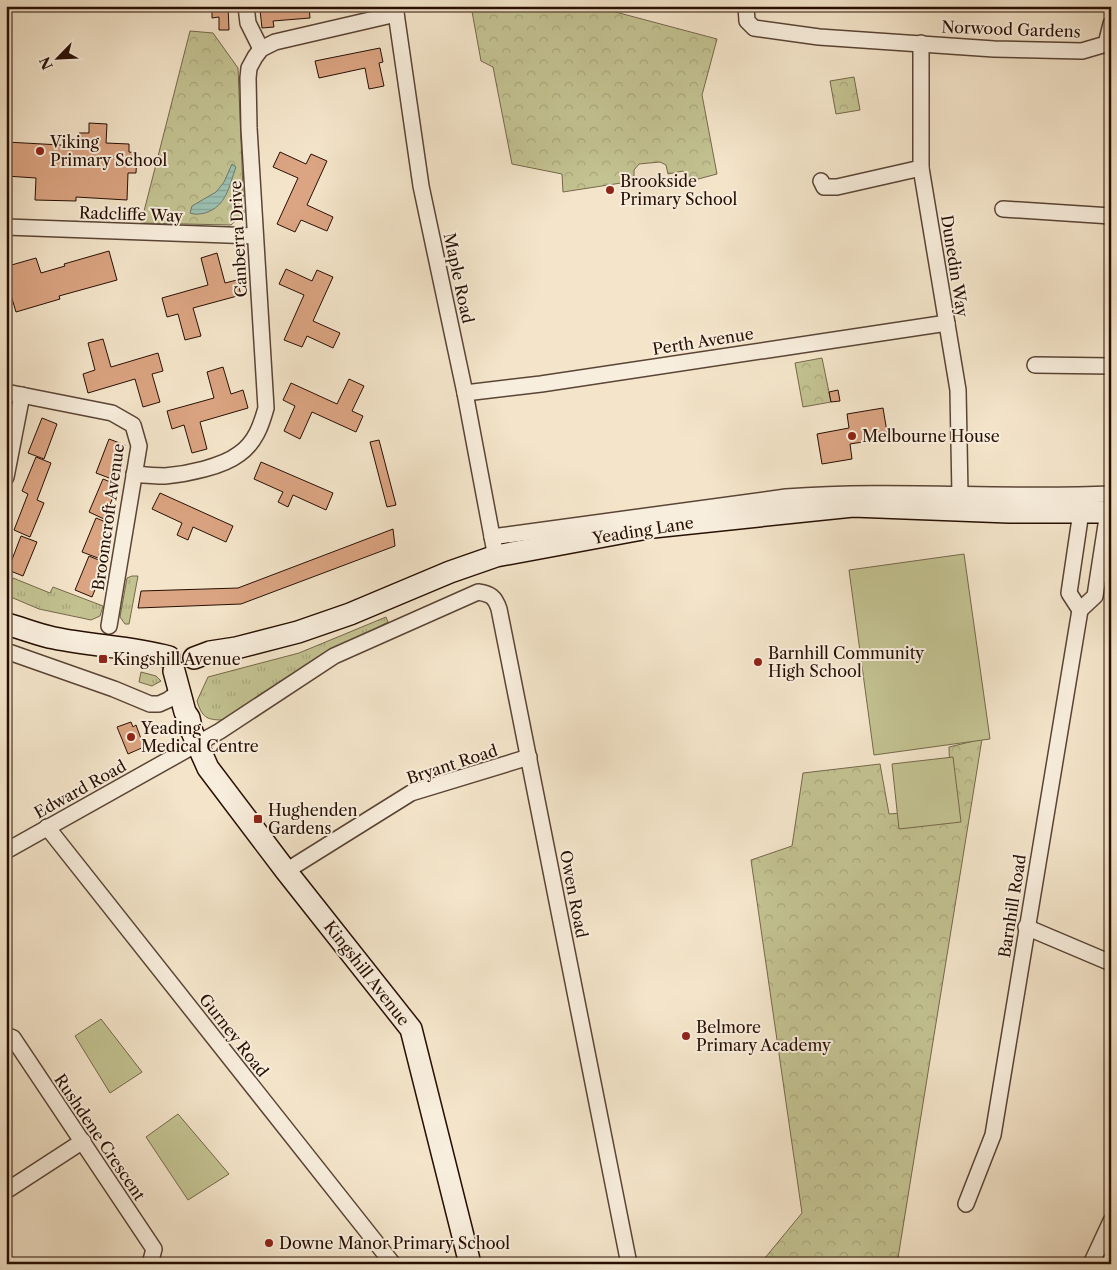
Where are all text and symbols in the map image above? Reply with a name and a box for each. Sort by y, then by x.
street label: Norwood Gardens [941,17,1081,41]
north arrow [32,32,82,82]
text: N [35,54,57,73]
place label: Viking Primary School [49,132,168,170]
marker: Viking Primary School [34,145,46,157]
place label: Brookside Primary School [620,171,738,209]
street label: Canberra Drive [225,180,251,298]
marker: Brookside Primary School [604,184,616,196]
street label: Radcliffe Way [78,202,185,226]
street label: Dunedin Way [937,214,973,320]
street label: Maple Road [440,231,478,325]
street label: Perth Avenue [651,323,755,359]
place label: Melbourne House [862,426,1000,446]
marker: Melbourne House [846,430,858,442]
street label: Broomcroft Avenue [88,442,128,592]
street label: Yeading Lane [590,512,695,548]
place label: Barnhill Community High School [768,643,925,681]
place label: Kingshill Avenue [113,649,241,669]
marker: Kingshill Avenue [97,653,109,665]
marker: Barnhill Community High School [752,656,764,668]
place label: Yeading Medical Centre [140,718,259,756]
marker: Yeading Medical Centre [125,731,137,743]
street label: Bryant Road [404,740,500,788]
street label: Edward Road [31,755,130,822]
place label: Hughenden Gardens [268,800,357,838]
marker: Hughenden Gardens [252,813,264,825]
street label: Owen Road [556,848,592,940]
street label: Barnhill Road [994,853,1030,959]
street label: Kingshill Avenue [320,917,414,1029]
street label: Gurney Road [195,989,273,1081]
place label: Belmore Primary Academy [696,1017,832,1055]
marker: Belmore Primary Academy [680,1030,692,1042]
street label: Rushdene Crescent [50,1070,150,1204]
place label: Downe Manor Primary School [279,1233,510,1253]
marker: Downe Manor Primary School [263,1237,275,1249]

